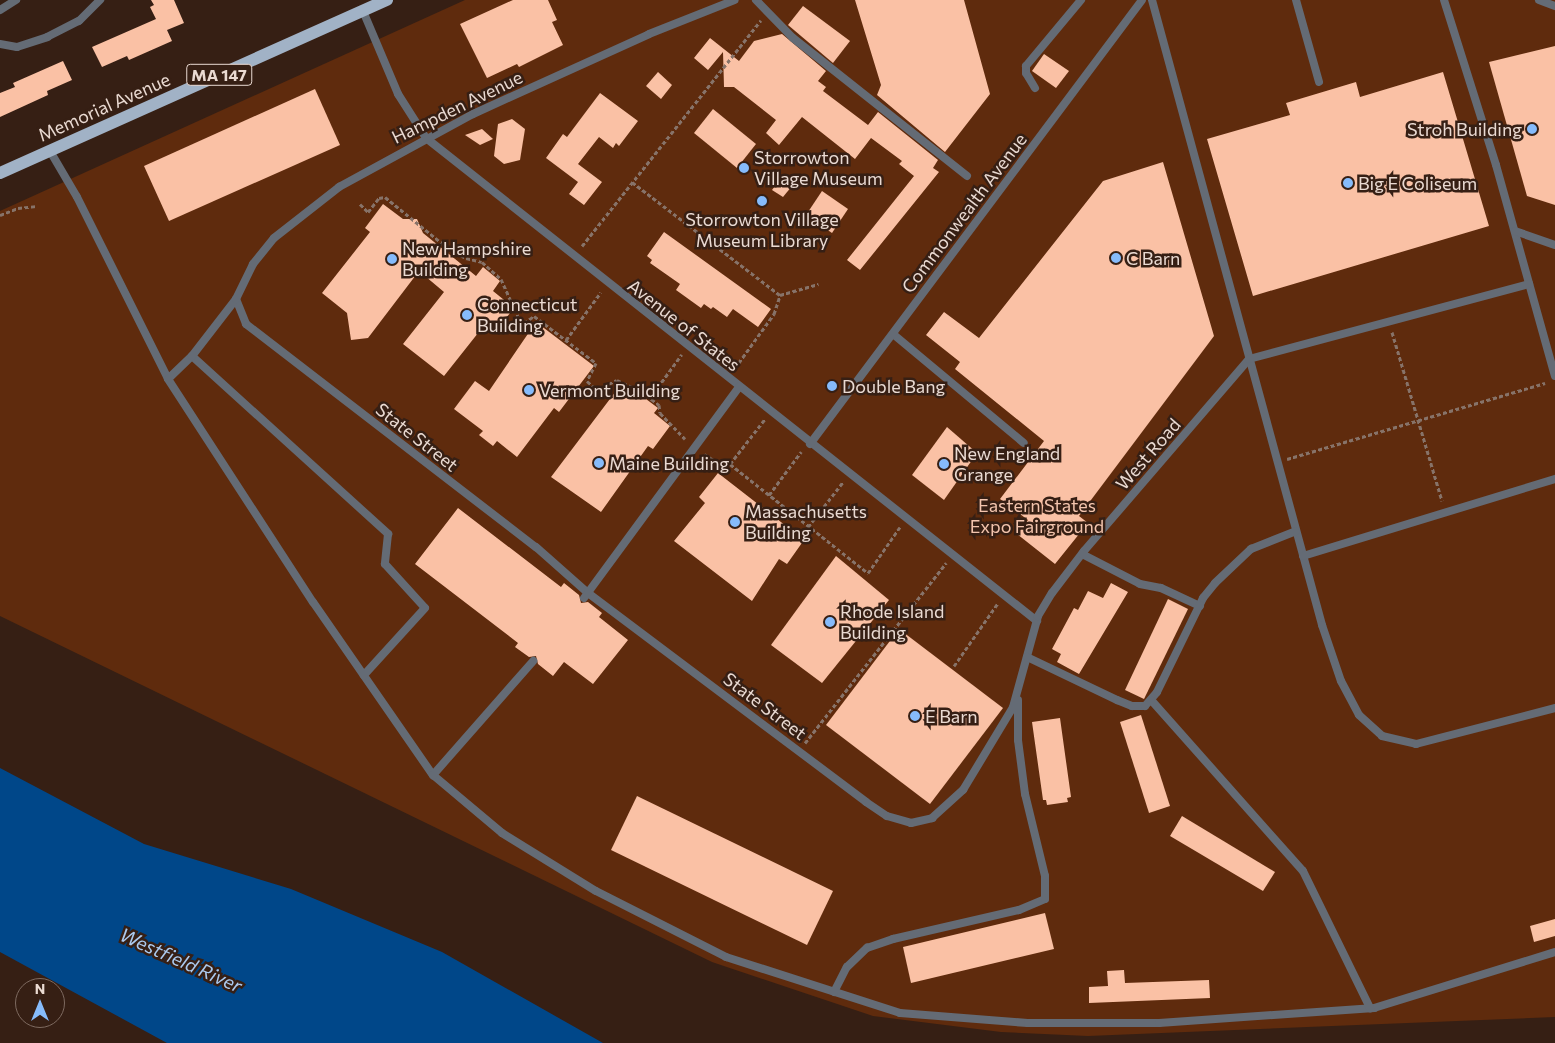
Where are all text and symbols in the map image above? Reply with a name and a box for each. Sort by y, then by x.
road number: MA 147 [185,62,253,88]
street label: Hampden Avenue [388,66,526,148]
street label: Memorial Avenue [35,68,173,146]
place label: Stroh Building [1407,118,1522,140]
marker: Stroh Building [1526,123,1538,135]
street label: Commonwealth Avenue [897,129,1031,297]
place label: Storrowton Village Museum [754,147,883,190]
marker: Storrowton Village Museum [738,162,750,174]
place label: Big E Coliseum [1358,172,1477,194]
marker: Big E Coliseum [1342,177,1354,189]
marker: Storrowton Village Museum Library [756,195,768,207]
place label: Storrowton Village Museum Library [685,209,839,252]
place label: New Hampshire Building [402,238,531,280]
place label: C Barn [1126,247,1180,269]
marker: C Barn [1110,252,1122,264]
marker: New Hampshire Building [386,253,398,265]
street label: Avenue of States [623,274,745,376]
place label: Connecticut Building [477,294,577,336]
marker: Connecticut Building [461,309,473,321]
place label: Double Bang [842,375,945,397]
place label: Vermont Building [539,379,680,401]
marker: Double Bang [826,380,838,392]
marker: Vermont Building [523,384,535,396]
street label: State Street [372,398,462,476]
street label: West Road [1111,414,1185,494]
place label: New England Grange [954,443,1060,486]
place label: Maine Building [609,452,729,474]
marker: Maine Building [593,457,605,469]
marker: New England Grange [938,458,950,470]
park label: Eastern States Expo Fairground [970,495,1104,538]
place label: Massachusetts Building [745,501,867,544]
marker: Massachusetts Building [729,516,741,528]
place label: Rhode Island Building [840,601,944,644]
marker: Rhode Island Building [824,616,836,628]
street label: State Street [719,668,811,744]
place label: E Barn [925,705,978,727]
marker: E Barn [909,710,921,722]
water label: Westfield River [116,923,246,997]
north arrow [15,978,65,1028]
text: N [35,980,45,997]

